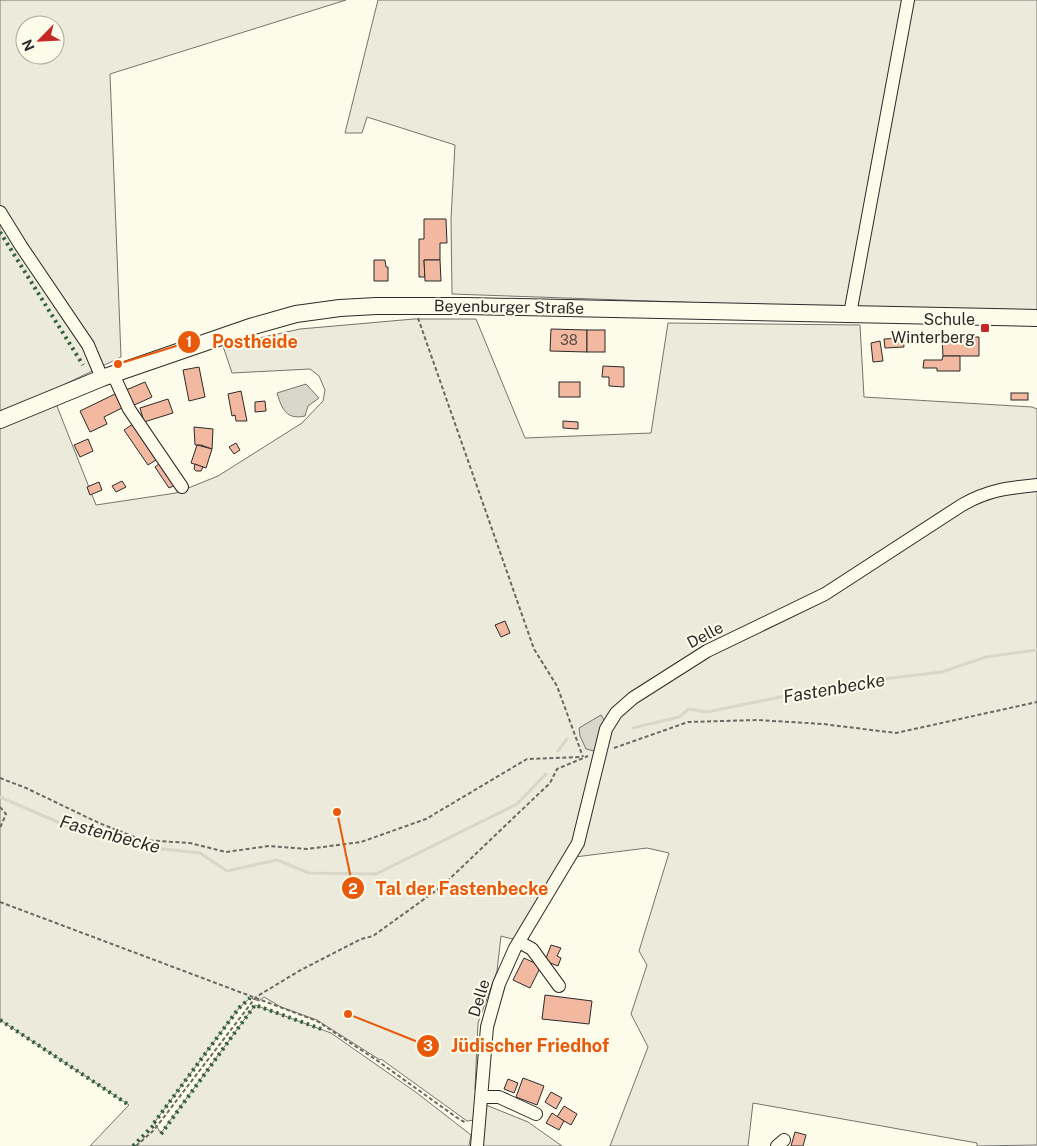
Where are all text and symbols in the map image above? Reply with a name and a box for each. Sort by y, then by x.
north arrow [15,15,65,65]
text: N [19,37,38,54]
street label: Beyenburger Straße [434,296,584,318]
place label: Schule Winterberg [891,310,975,347]
marker: Schule Winterberg [979,322,991,334]
callout: Postheide [177,325,308,358]
text: Postheide [212,331,298,352]
house number: 38 [560,332,578,348]
text: 1 [186,333,192,350]
street label: Delle [684,618,726,652]
water label: Fastenbecke [781,669,887,707]
water label: Fastenbecke [57,811,163,858]
callout: Tal der Fastenbecke [341,872,559,905]
text: Tal der Fastenbecke [376,878,548,899]
text: 2 [348,880,358,897]
street label: Delle [464,977,494,1019]
callout: Jüdischer Friedhof [416,1030,619,1063]
text: Jüdischer Friedhof [451,1035,609,1056]
text: 3 [423,1037,433,1054]

